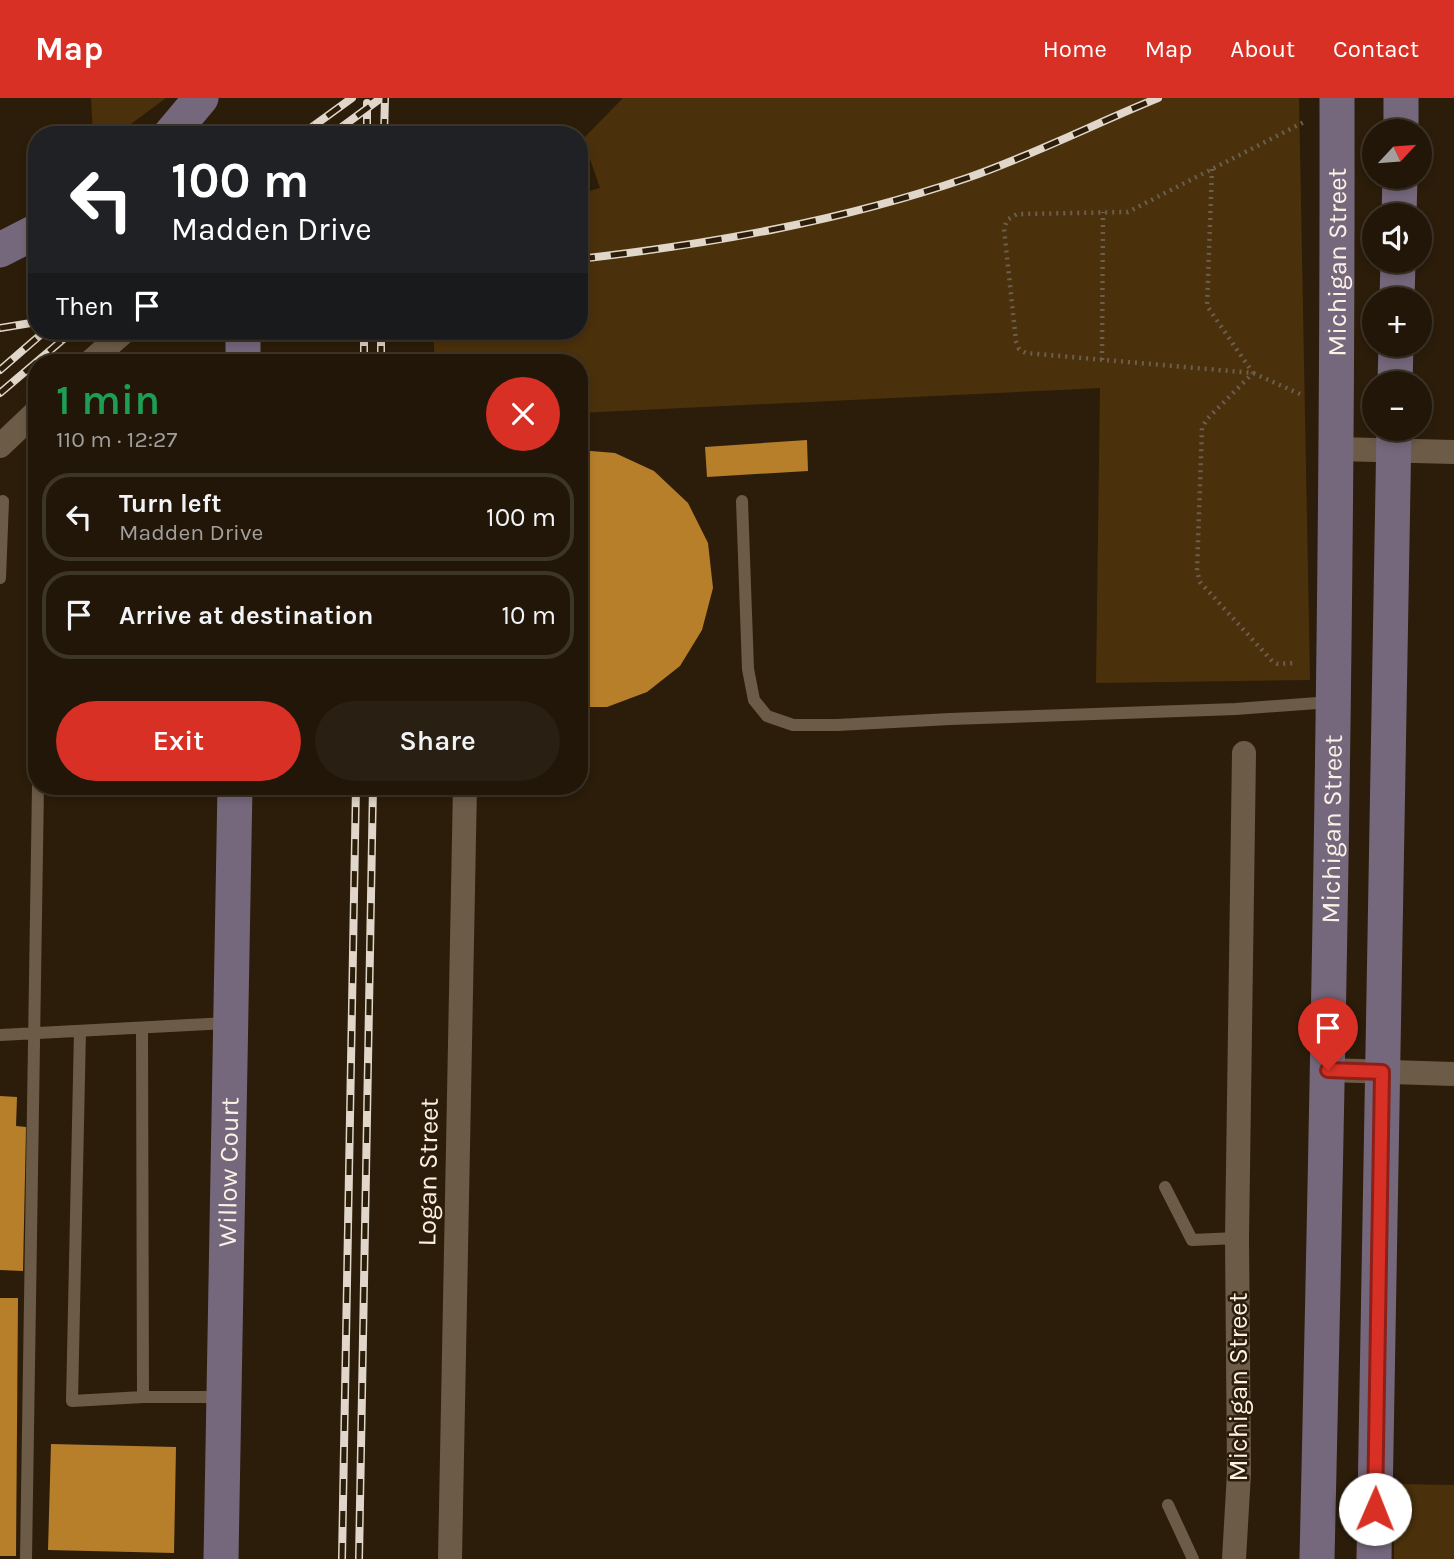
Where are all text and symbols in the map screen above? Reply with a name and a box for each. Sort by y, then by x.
text: Map [35,30,103,68]
text: Home [1043,35,1107,63]
text: Map [1145,35,1192,63]
text: About [1230,35,1295,63]
text: Contact [1333,35,1419,63]
north arrow [1362,119,1432,189]
map controls [1362,119,1432,441]
text: 100 m [171,152,309,209]
icon: left [56,154,147,245]
street label: Michigan Street [1321,167,1353,357]
button: sound [1362,203,1432,273]
text: Madden Drive [171,211,372,248]
icon: arrive [128,287,166,325]
button: + [1362,287,1432,357]
text: Then [56,291,114,322]
button: − [1362,371,1432,441]
text: 1 min [56,375,160,425]
button: close [486,377,560,451]
text: 110 m · 12:27 [56,426,177,453]
text: Turn left [119,488,221,519]
icon: left [60,498,98,536]
text: 100 m [486,502,556,533]
text: Madden Drive [119,519,263,546]
icon: arrive [60,596,98,634]
text: Arrive at destination [119,600,373,631]
text: 10 m [501,600,556,631]
button: Exit [56,701,301,781]
button: Share [315,701,560,781]
street label: Michigan Street [1314,734,1348,924]
pin [1298,998,1358,1070]
icon: arrive [1309,1009,1347,1047]
street label: Willow Court [211,1097,245,1247]
street label: Logan Street [411,1097,445,1247]
street label: Michigan Street [1223,1292,1254,1481]
position arrow [1338,1472,1412,1546]

